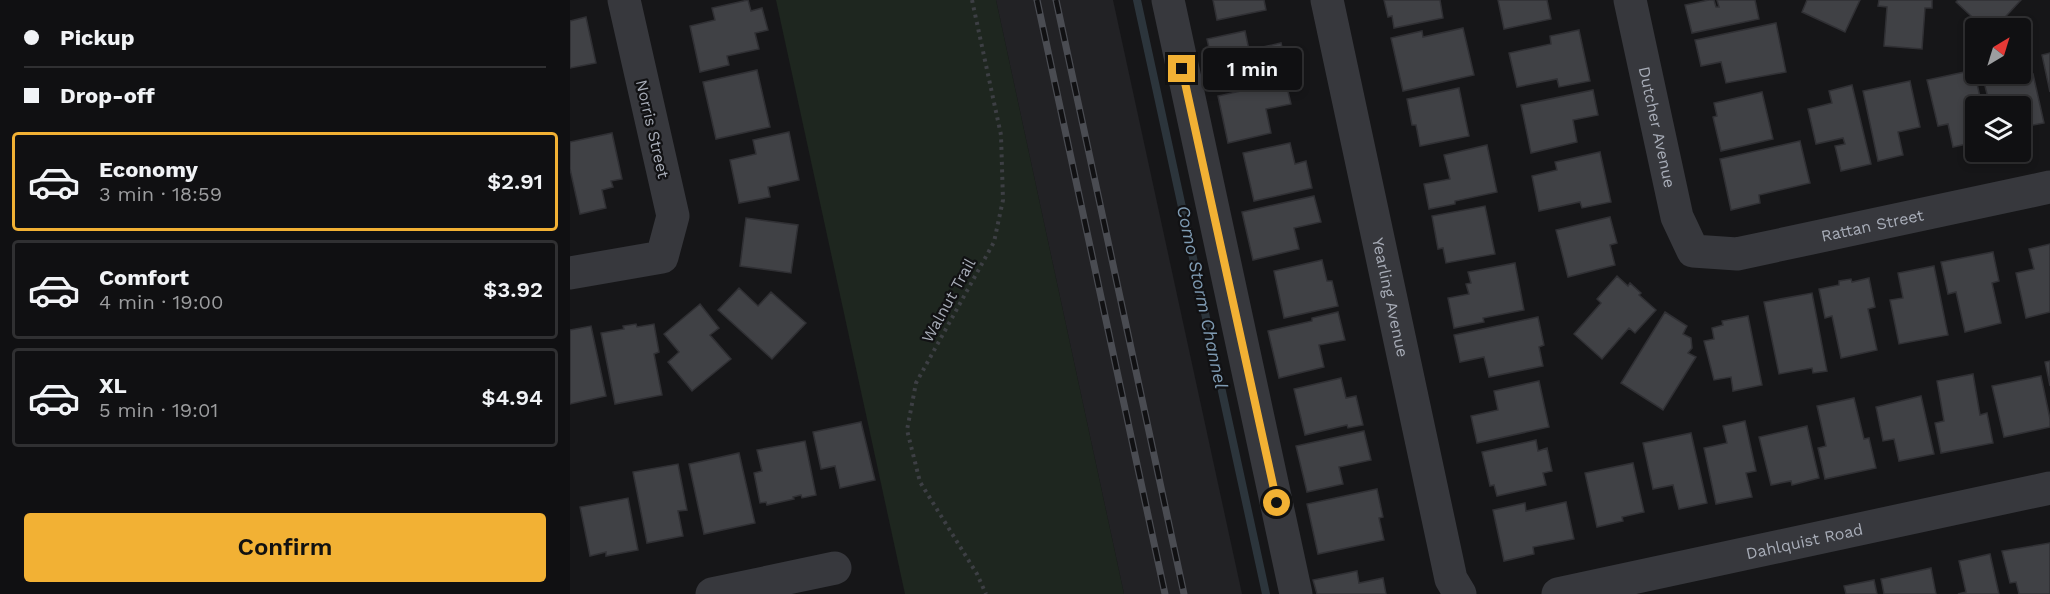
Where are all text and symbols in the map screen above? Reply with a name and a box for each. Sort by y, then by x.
north arrow [1965,18,2031,84]
map controls [1965,18,2031,162]
text: Pickup [60,25,135,50]
callout: 1 min [1203,48,1302,90]
route end [1168,55,1195,82]
text: 1 min [1227,57,1278,81]
street label: Dutcher Avenue [1635,65,1679,190]
street label: Norris Street [632,78,673,181]
text: Drop-off [60,83,155,108]
button: layers [1965,96,2031,162]
icon: car [27,155,81,209]
text: Economy [99,157,198,182]
text: $2.91 [487,169,543,194]
text: 3 min · 18:59 [99,182,222,206]
water label: Como Storm Channel [1173,203,1232,390]
street label: Rattan Street [1819,205,1926,246]
street label: Yearling Avenue [1368,236,1412,359]
street label: Walnut Trail [918,255,979,346]
icon: car [27,263,81,317]
text: Comfort [99,265,189,290]
text: $3.92 [483,277,543,302]
text: 4 min · 19:00 [99,290,224,314]
icon: car [27,371,81,425]
text: XL [99,373,127,398]
text: $4.94 [482,385,543,410]
text: 5 min · 19:01 [99,398,218,422]
route start [1263,489,1290,516]
button: Confirm [24,513,546,582]
street label: Dahlquist Road [1744,520,1865,563]

